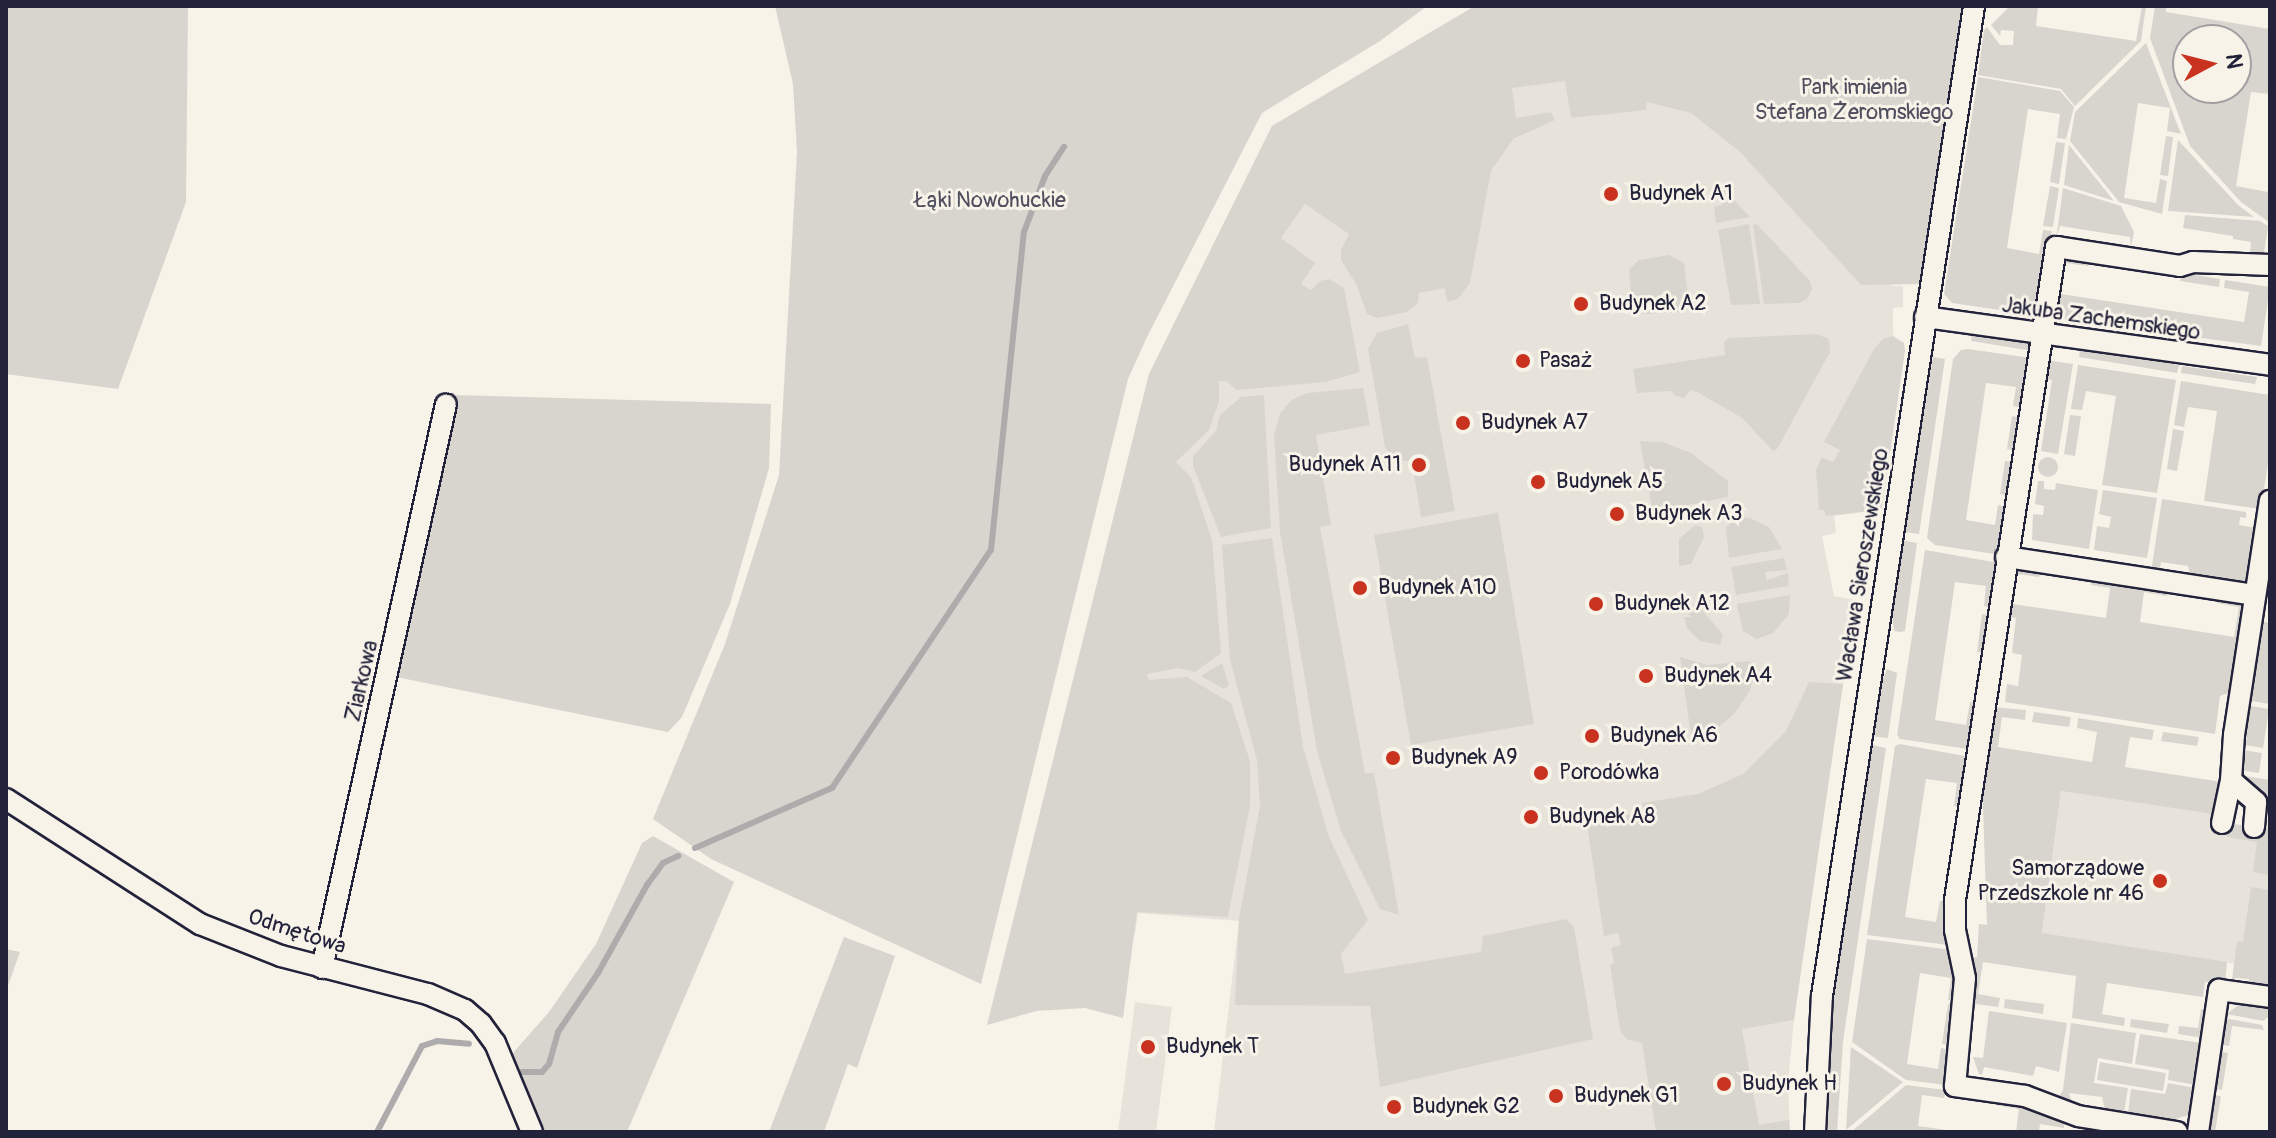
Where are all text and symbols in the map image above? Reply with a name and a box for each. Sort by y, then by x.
north arrow [2172,24,2252,104]
text: N [2219,52,2249,70]
park label: Park imienia Stefana Żeromskiego [1755,74,1953,126]
place label: Budynek A1 [1629,181,1733,207]
marker: Budynek A1 [1600,183,1622,205]
park label: Łąki Nowohuckie [914,188,1066,214]
place label: Budynek A2 [1599,291,1706,317]
street label: Jakuba Zachemskiego [2000,292,2202,346]
marker: Budynek A2 [1570,293,1592,315]
place label: Pasaż [1539,348,1592,374]
marker: Pasaż [1514,352,1532,370]
place label: Budynek A7 [1481,410,1588,436]
marker: Budynek A7 [1452,412,1474,434]
street label: Wacława Sieroszewskiego [1831,446,1895,684]
place label: Budynek A11 [1289,452,1401,478]
marker: Budynek A11 [1408,454,1430,476]
place label: Budynek A5 [1556,469,1663,495]
marker: Budynek A5 [1527,471,1549,493]
place label: Budynek A3 [1635,501,1742,527]
marker: Budynek A3 [1606,503,1628,525]
place label: Budynek A10 [1378,575,1497,601]
marker: Budynek A10 [1349,577,1371,599]
place label: Budynek A12 [1614,591,1730,617]
marker: Budynek A12 [1585,593,1607,615]
street label: Ziarkowa [340,638,384,724]
place label: Budynek A4 [1664,663,1772,689]
marker: Budynek A4 [1635,665,1657,687]
place label: Budynek A6 [1610,723,1718,749]
marker: Budynek A6 [1581,725,1603,747]
place label: Budynek A9 [1411,745,1518,771]
marker: Budynek A9 [1382,747,1404,769]
place label: Porodówka [1559,760,1659,786]
marker: Porodówka [1530,762,1552,784]
place label: Budynek A8 [1549,804,1655,830]
marker: Budynek A8 [1520,806,1542,828]
place label: Samorządowe Przedszkole nr 46 [1978,855,2144,906]
marker: Samorządowe Przedszkole nr 46 [2151,872,2169,890]
street label: Odmętowa [245,904,349,960]
place label: Budynek T [1166,1034,1259,1060]
marker: Budynek T [1137,1036,1159,1058]
place label: Budynek H [1742,1071,1837,1097]
marker: Budynek H [1713,1073,1735,1095]
place label: Budynek G1 [1574,1083,1678,1109]
marker: Budynek G1 [1545,1085,1567,1107]
place label: Budynek G2 [1412,1094,1520,1120]
marker: Budynek G2 [1383,1096,1405,1118]

